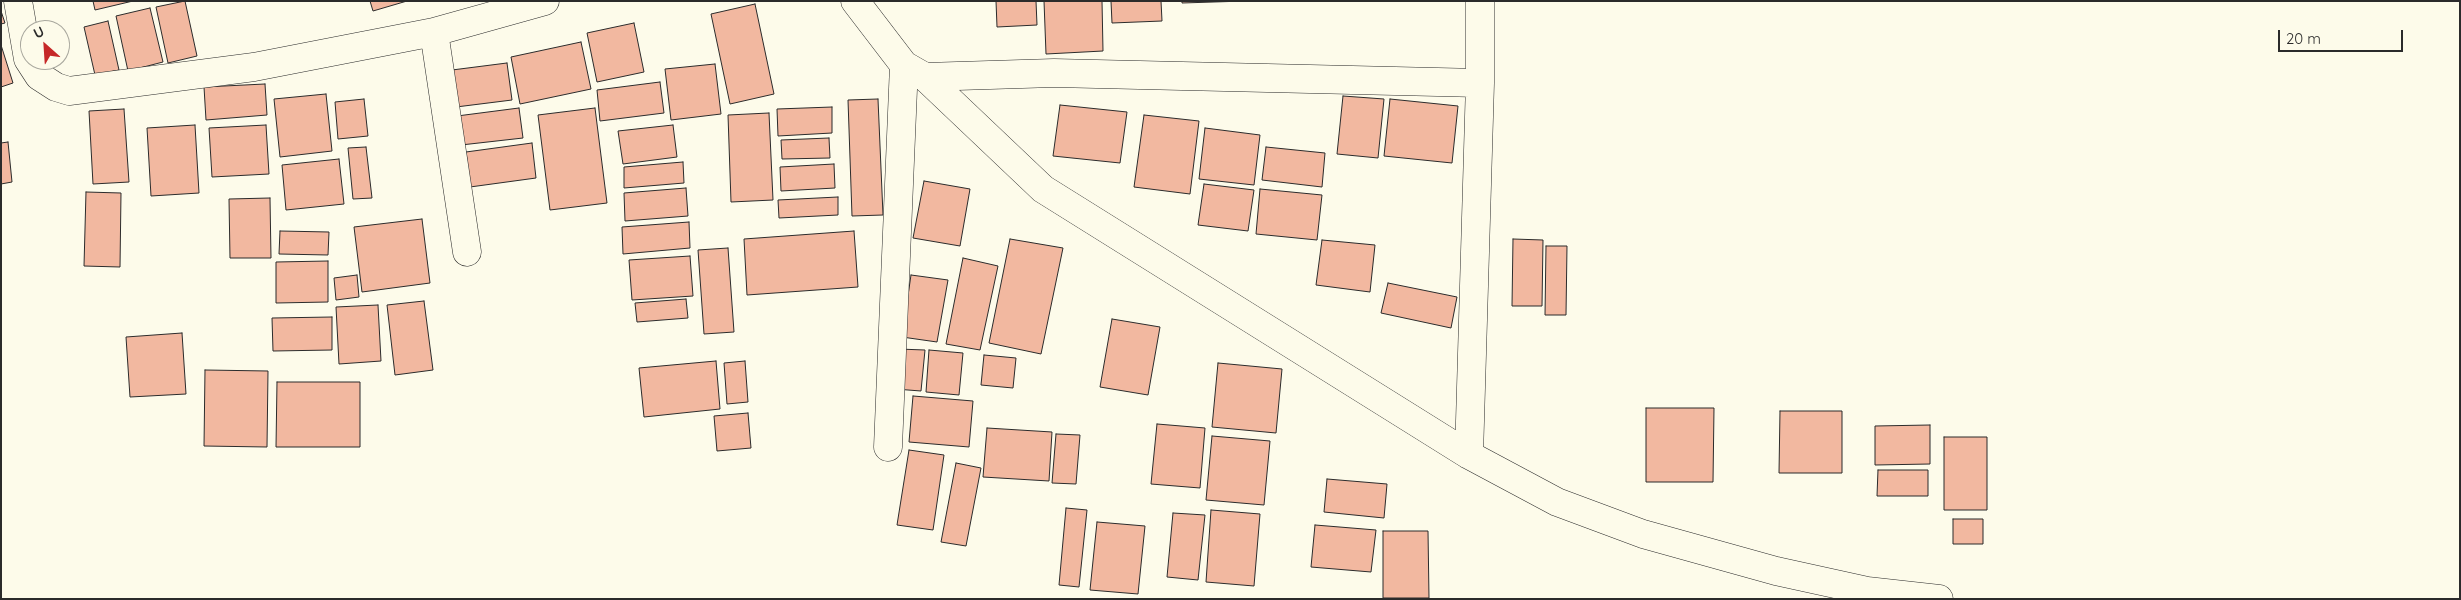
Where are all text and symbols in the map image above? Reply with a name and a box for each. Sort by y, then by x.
north arrow [20,20,70,70]
scale bar [2281,20,2406,52]
text: U [30,22,47,43]
text: 20 m [2286,29,2321,48]

